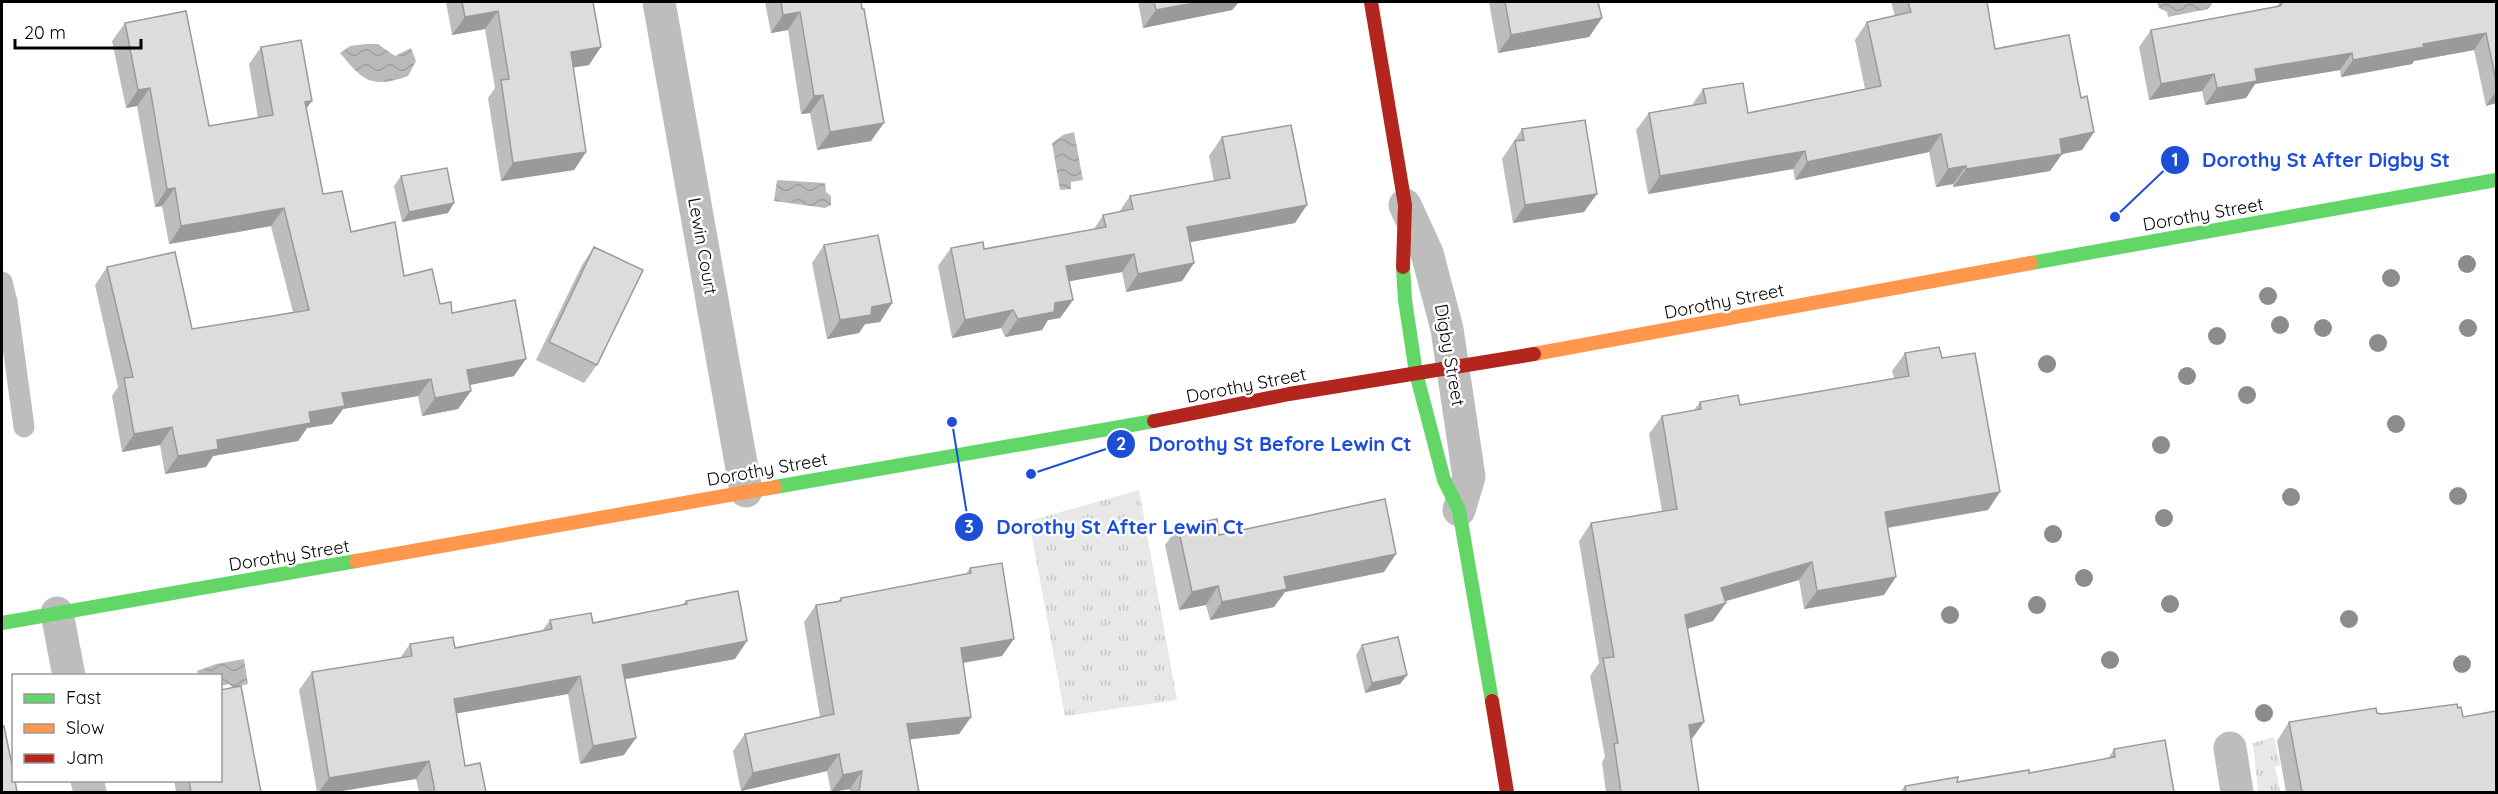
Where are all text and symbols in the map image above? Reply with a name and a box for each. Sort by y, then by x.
scale bar [15,12,141,50]
text: 20 m [24,21,66,44]
callout: Dorothy St After Digby St [2160,141,2462,179]
text: Dorothy St After Digby St [2202,147,2450,172]
text: 1 [2171,148,2179,171]
street label: Dorothy Street [2141,192,2265,236]
street label: Lewin Court [683,196,723,296]
street label: Dorothy Street [1662,278,1786,324]
street label: Digby Street [1430,302,1470,408]
street label: Dorothy Street [1184,362,1308,408]
callout: Dorothy St Before Lewin Ct [1106,425,1423,463]
text: Dorothy St Before Lewin Ct [1148,431,1412,456]
text: 2 [1116,432,1126,455]
street label: Dorothy Street [705,447,829,491]
callout: Dorothy St After Lewin Ct [954,508,1256,546]
text: Dorothy St After Lewin Ct [996,514,1244,539]
text: 3 [964,515,974,538]
street label: Dorothy Street [227,534,351,576]
legend [12,674,222,782]
text: Fast [66,686,101,709]
text: Slow [66,716,104,739]
text: Jam [66,746,104,769]

